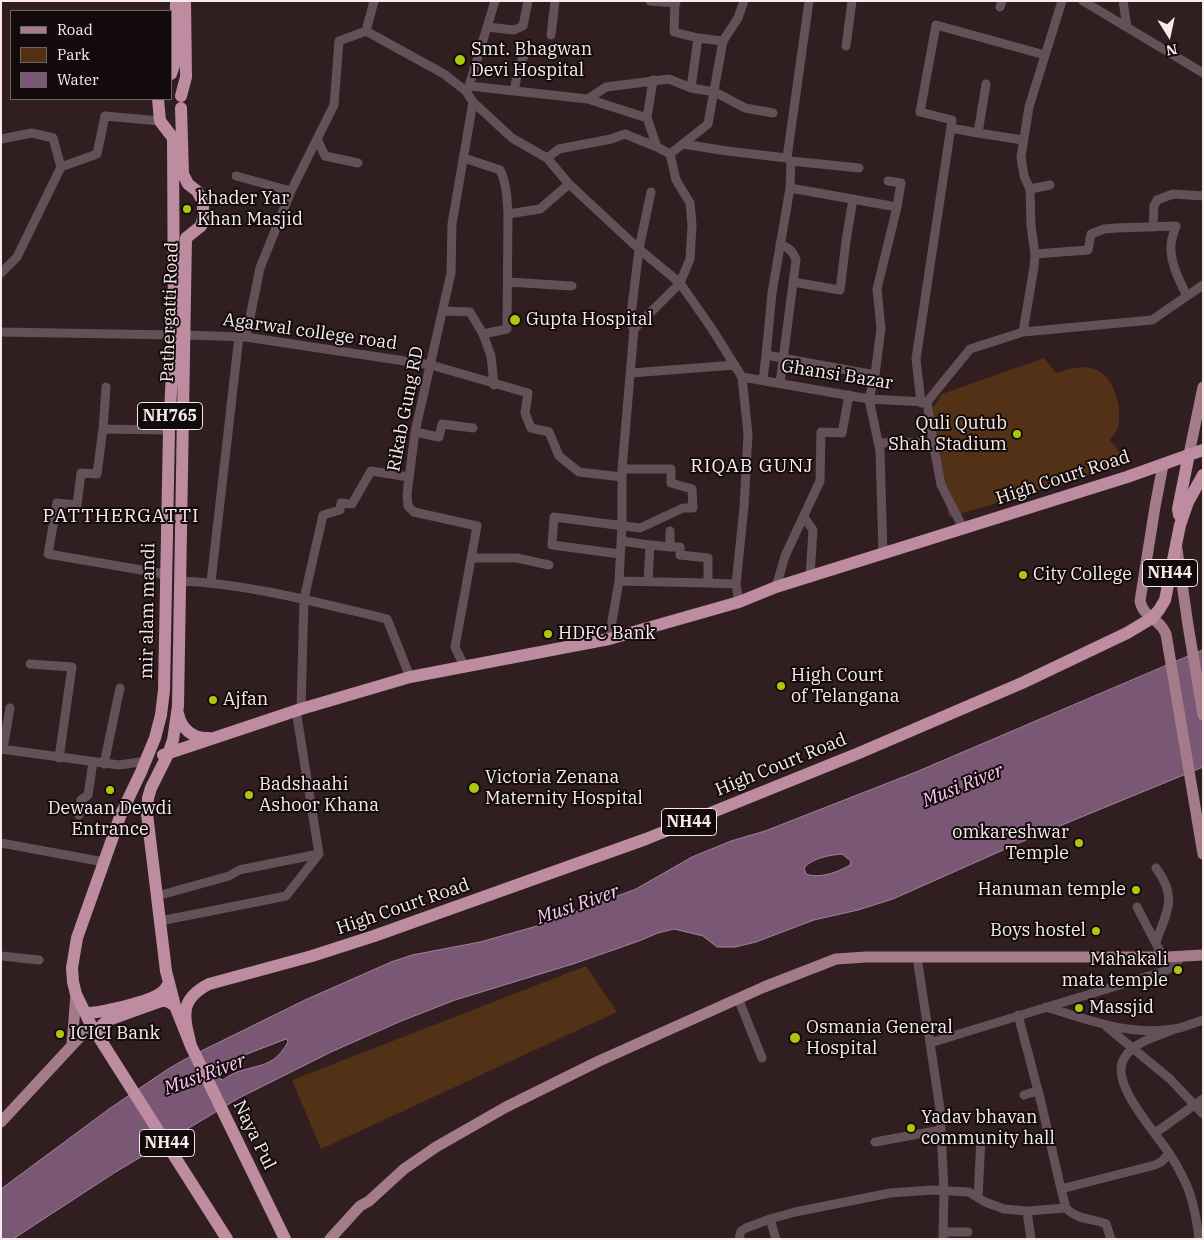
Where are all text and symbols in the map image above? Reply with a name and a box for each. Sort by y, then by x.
legend [10,10,172,100]
north arrow [1144,10,1194,60]
text: Road [57,20,93,39]
place label: Smt. Bhagwan Devi Hospital [471,39,592,82]
text: N [1165,40,1179,60]
text: Park [57,45,90,64]
marker: Smt. Bhagwan Devi Hospital [453,53,467,67]
text: Water [57,70,99,89]
place label: khader Yar Khan Masjid [197,188,303,230]
marker: khader Yar Khan Masjid [181,203,193,215]
street label: Pathergatti Road [157,241,183,383]
street label: Agarwal college road [221,309,399,355]
place label: Gupta Hospital [526,309,653,331]
marker: Gupta Hospital [508,313,522,327]
street label: Rikab Gung RD [383,344,429,474]
street label: Ghansi Bazar [780,355,894,395]
road number: NH765 [138,402,202,430]
place label: Quli Qutub Shah Stadium [888,413,1007,456]
marker: Quli Qutub Shah Stadium [1011,428,1023,440]
street label: High Court Road [993,446,1133,510]
district label: RIQAB GUNJ [689,456,815,478]
district label: PATTHERGATTI [41,506,201,528]
street label: mir alam mandi [136,543,160,679]
road number: NH44 [1142,560,1198,586]
place label: City College [1033,564,1132,586]
marker: City College [1017,569,1029,581]
place label: HDFC Bank [558,623,656,645]
marker: HDFC Bank [542,628,554,640]
place label: High Court of Telangana [791,665,900,708]
marker: High Court of Telangana [775,680,787,692]
place label: Ajfan [223,689,268,711]
marker: Ajfan [207,694,219,706]
street label: High Court Road [712,729,850,801]
water label: Musi River [919,759,1007,813]
place label: Victoria Zenana Maternity Hospital [485,767,643,810]
place label: Badshaahi Ashoor Khana [259,774,379,816]
marker: Victoria Zenana Maternity Hospital [467,781,481,795]
marker: Dewaan Dewdi Entrance [104,784,116,796]
marker: Badshaahi Ashoor Khana [243,789,255,801]
place label: Dewaan Dewdi Entrance [48,798,172,841]
road number: NH44 [662,809,716,836]
place label: omkareshwar Temple [952,822,1069,864]
marker: omkareshwar Temple [1073,837,1085,849]
street label: High Court Road [334,874,472,940]
place label: Hanuman temple [977,879,1126,901]
water label: Musi River [534,880,622,930]
marker: Hanuman temple [1130,884,1142,896]
place label: Boys hostel [990,920,1086,942]
marker: Boys hostel [1090,925,1102,937]
place label: Mahakali mata temple [1062,949,1168,992]
marker: Mahakali mata temple [1172,964,1184,976]
place label: Massjid [1089,997,1154,1019]
marker: Massjid [1073,1002,1085,1014]
place label: Osmania General Hospital [806,1017,953,1060]
place label: ICICI Bank [70,1023,160,1045]
marker: ICICI Bank [54,1028,66,1040]
marker: Osmania General Hospital [788,1031,802,1045]
water label: Musi River [161,1050,249,1100]
street label: Naya Pul [228,1097,280,1173]
place label: Yadav bhavan community hall [921,1107,1055,1150]
marker: Yadav bhavan community hall [905,1122,917,1134]
road number: NH44 [140,1130,194,1156]

